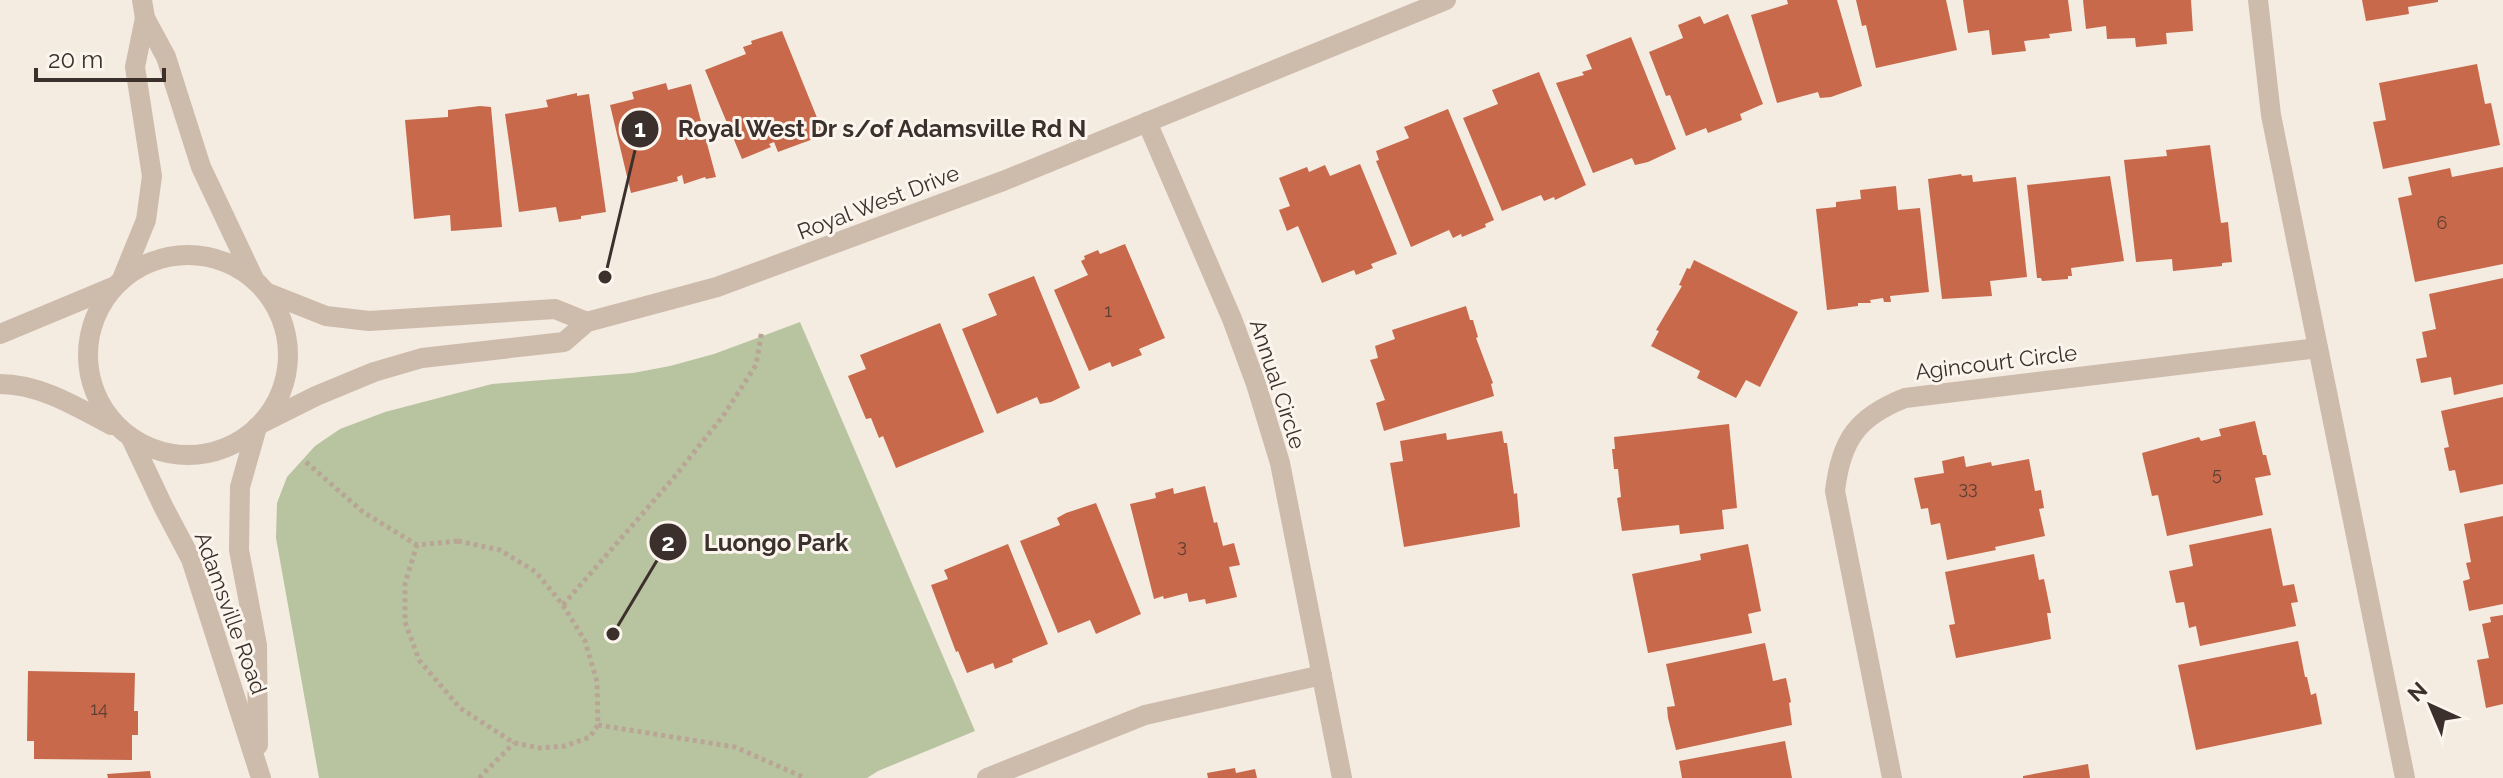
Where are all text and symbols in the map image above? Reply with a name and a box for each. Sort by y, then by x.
scale bar [36,32,164,82]
text: 20 m [48,45,103,74]
callout: Royal West Dr s/of Adamsville Rd N [620,105,1104,153]
text: 1 [634,114,646,143]
text: Royal West Dr s/of Adamsville Rd N [678,114,1086,143]
street label: Royal West Drive [794,159,963,245]
house number: 6 [2437,212,2448,233]
house number: 1 [1104,300,1112,321]
street label: Annual Circle [1245,316,1311,452]
street label: Agincourt Circle [1914,339,2078,385]
house number: 5 [2212,463,2222,484]
house number: 33 [1958,477,1978,498]
callout: Luongo Park [648,518,865,566]
street label: Adamsville Road [190,528,272,698]
text: 2 [661,528,675,557]
text: Luongo Park [704,528,849,557]
house number: 3 [1177,535,1187,556]
north arrow [2391,666,2471,746]
text: N [2402,676,2432,707]
house number: 14 [90,698,108,719]

